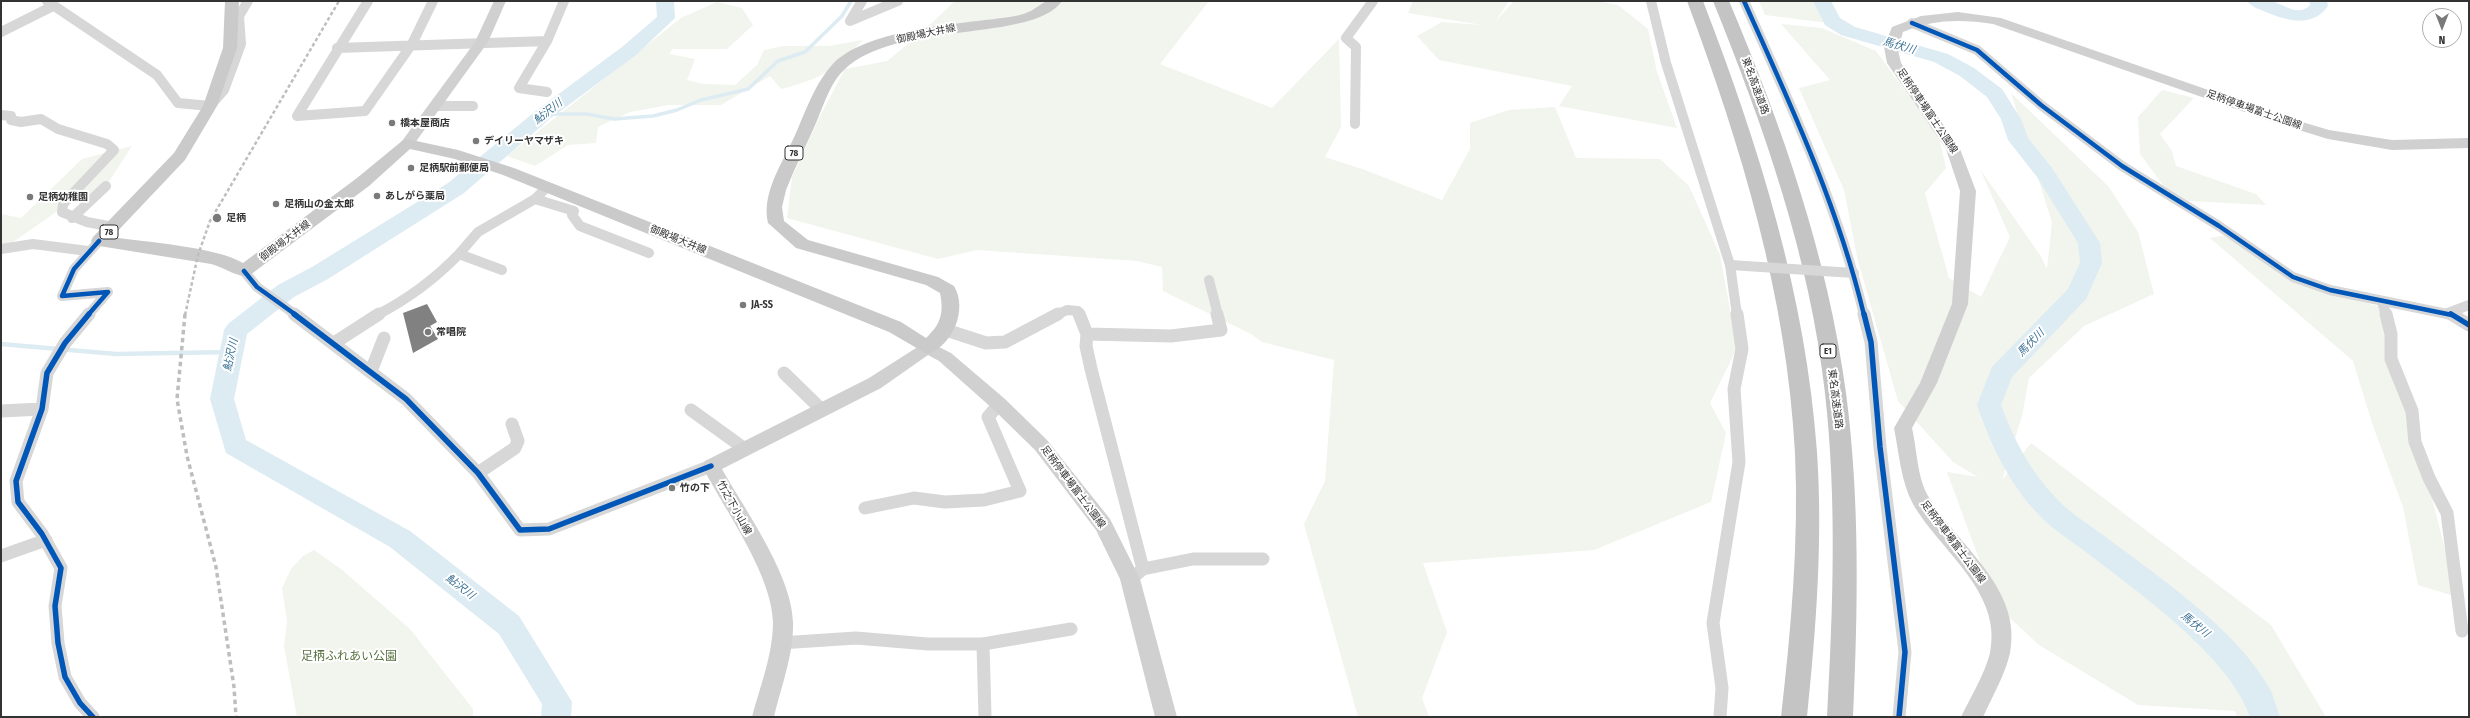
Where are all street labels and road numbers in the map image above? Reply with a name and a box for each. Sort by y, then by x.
street label: 御殿場大井線 [895,22,957,46]
street label: 東名高速道路 [1739,56,1771,116]
street label: 足柄停車場富士公園線 [1894,66,1960,156]
street label: 足柄停車場富士公園線 [2205,88,2303,132]
road number: 78 [785,146,803,160]
street label: 御殿場大井線 [257,218,313,264]
street label: 御殿場大井線 [648,223,708,257]
road number: 78 [100,225,118,239]
road number: E1 [1820,344,1836,358]
street label: 東名高速道路 [1825,368,1845,430]
street label: 足柄停車場富士公園線 [1038,443,1108,531]
street label: 竹之下小山線 [714,479,754,537]
street label: 足柄停車場富士公園線 [1918,498,1988,586]

